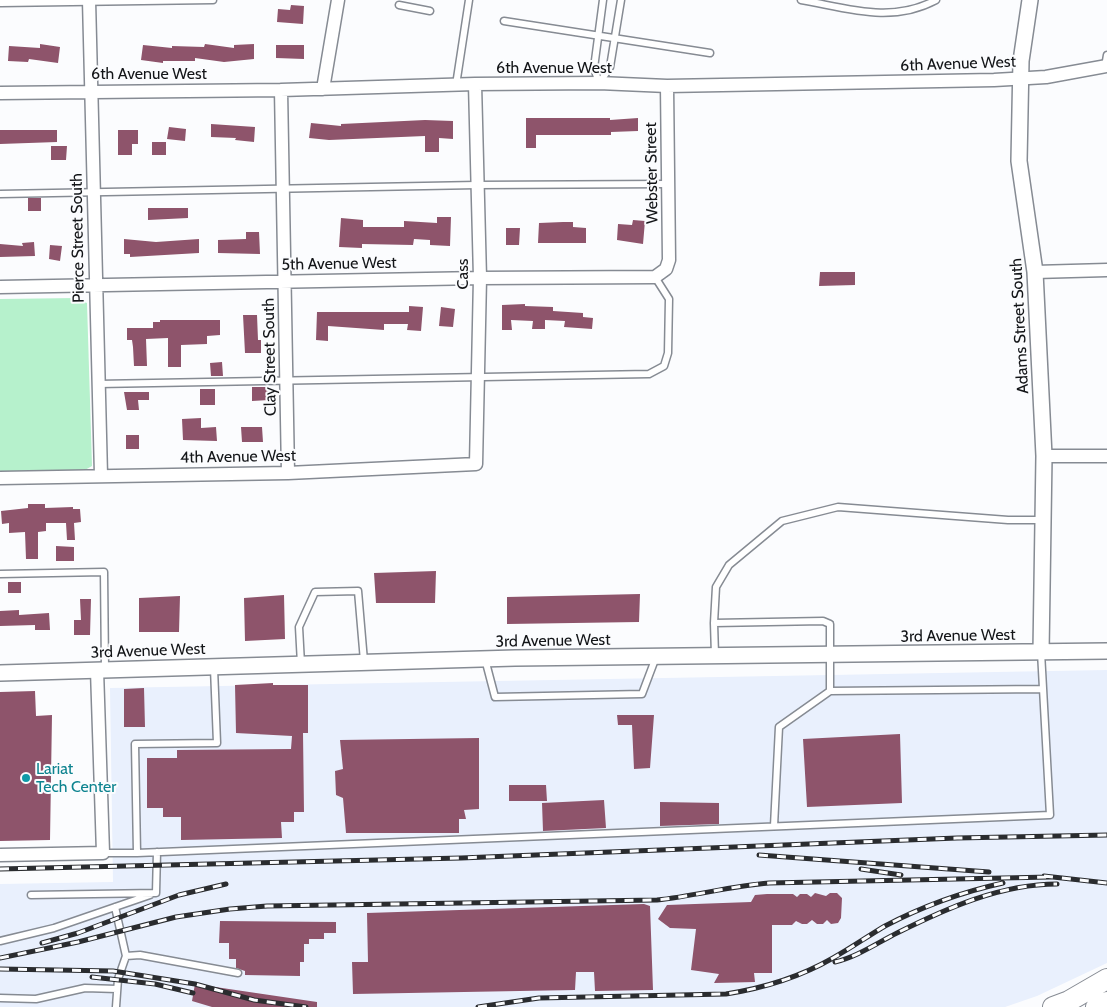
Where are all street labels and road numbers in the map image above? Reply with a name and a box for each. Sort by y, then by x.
street label: 6th Avenue West [900,52,1016,76]
street label: 6th Avenue West [496,58,612,78]
street label: 6th Avenue West [91,64,207,84]
street label: Webster Street [642,122,662,224]
street label: Pierce Street South [67,173,89,303]
street label: 5th Avenue West [281,253,397,275]
street label: Adams Street South [1007,258,1033,394]
street label: Cass [453,259,473,289]
street label: Clay Street South [259,298,281,416]
street label: 4th Avenue West [180,446,296,468]
street label: 3rd Avenue West [900,625,1016,647]
street label: 3rd Avenue West [495,630,611,652]
street label: 3rd Avenue West [90,639,206,663]

